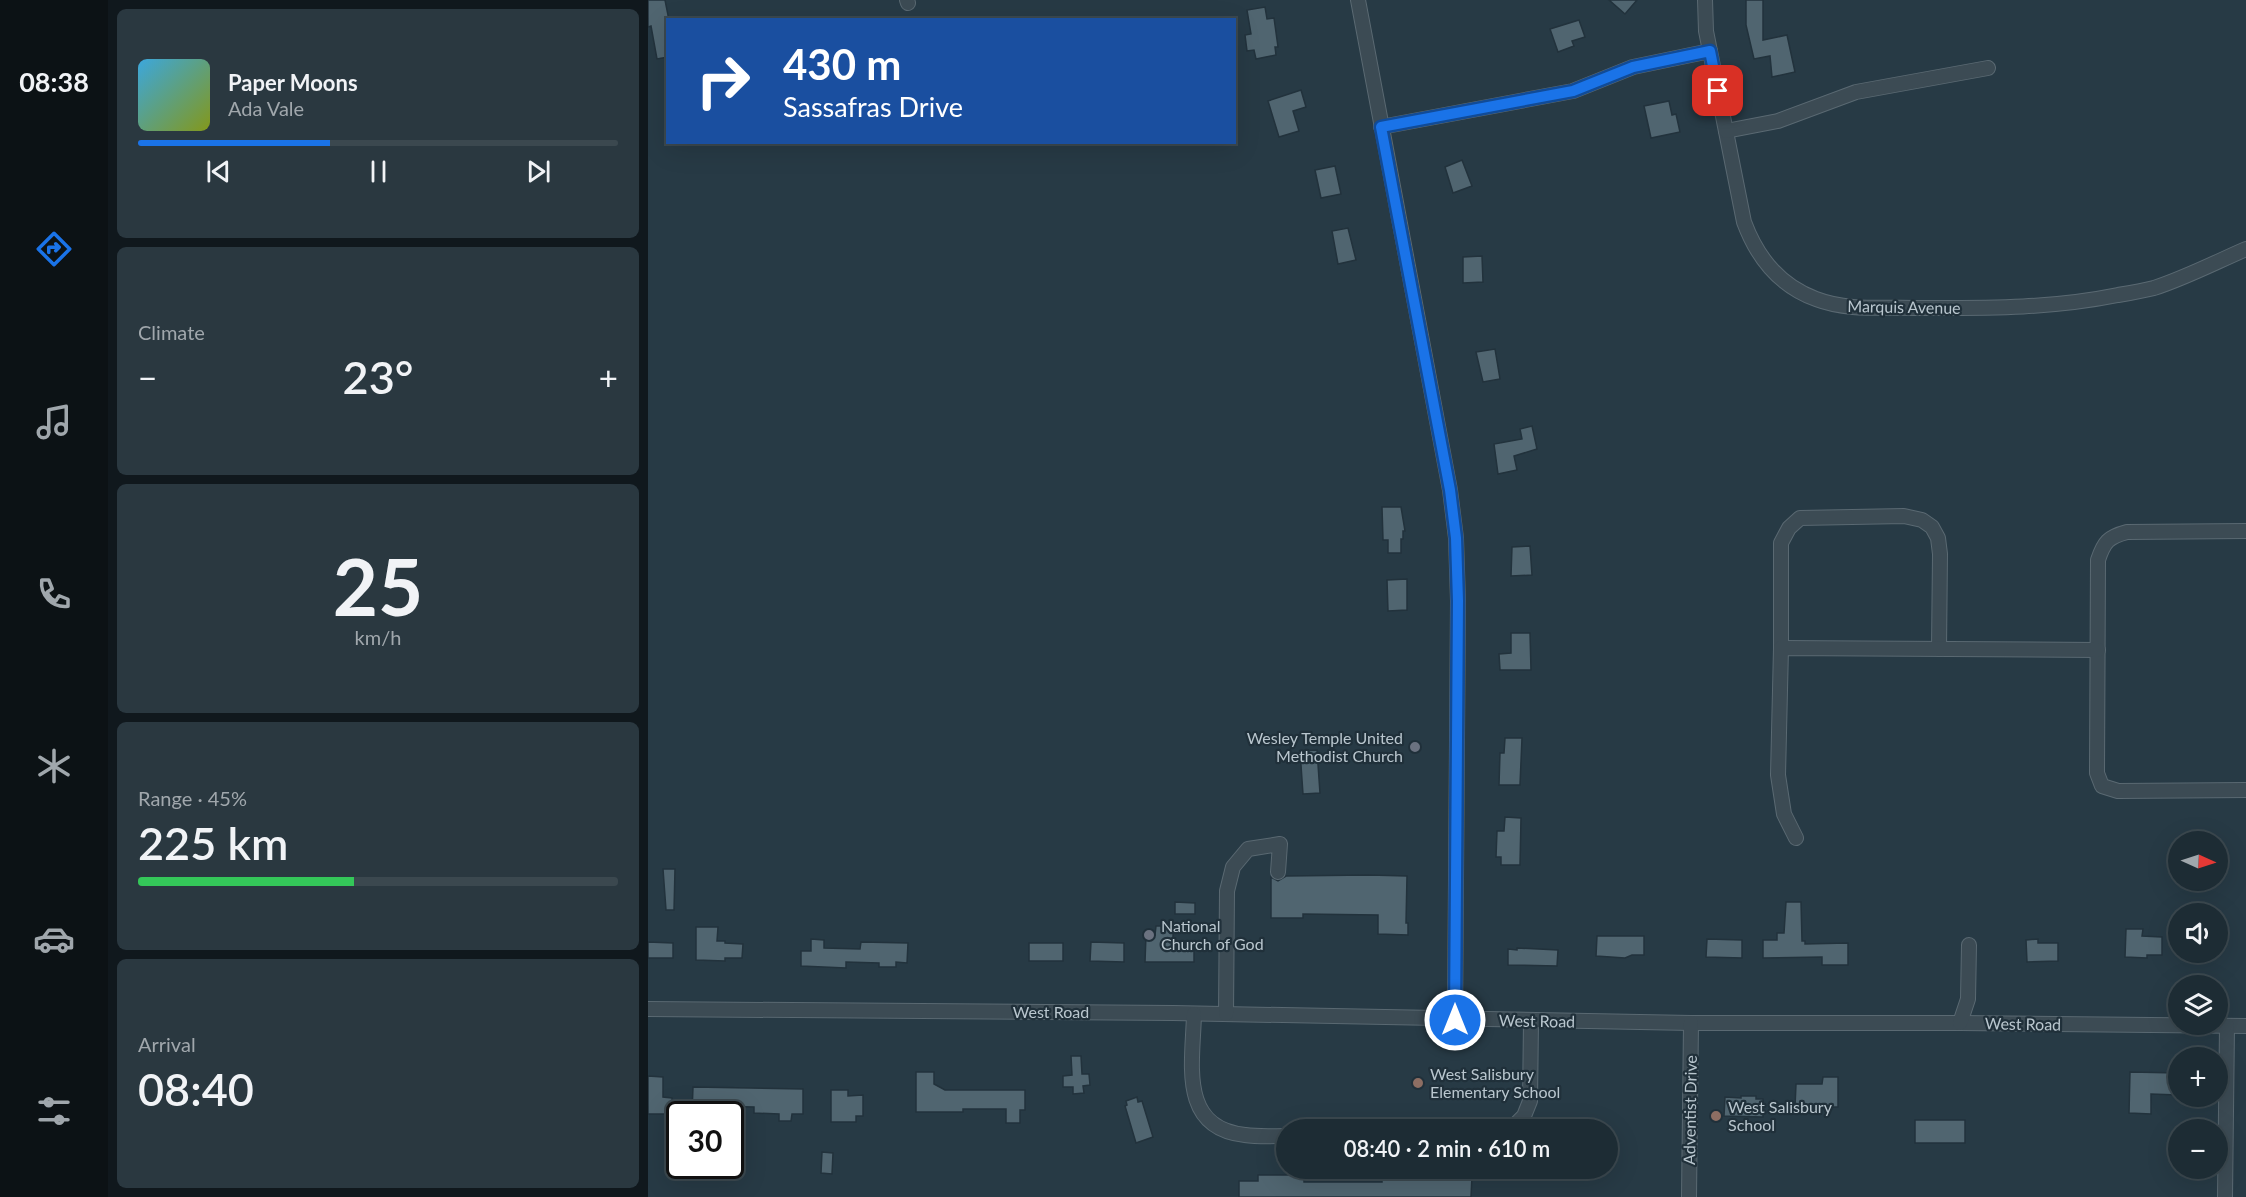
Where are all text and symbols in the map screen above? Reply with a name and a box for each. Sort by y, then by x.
text: 430 m [783,39,901,89]
icon: right [684,42,762,120]
text: 08:38 [19,65,89,98]
pin [1692,65,1743,116]
text: Paper Moons [228,69,358,96]
icon: arrive [1701,74,1734,107]
text: Sassafras Drive [783,90,963,123]
text: Ada Vale [228,96,304,120]
icon: previous [202,155,235,188]
icon: pause [362,155,395,188]
icon: next [522,155,555,188]
icon: directions [33,228,75,270]
street label: Marquis Avenue [1847,296,1961,317]
text: Climate [138,320,205,344]
text: 23° [343,350,413,404]
text: − [138,357,157,397]
text: + [599,357,618,397]
icon: music [33,401,75,443]
text: 25 [333,539,423,633]
icon: phone [33,573,75,615]
text: km/h [355,625,401,649]
place label: Wesley Temple United Methodist Church [1247,728,1403,765]
marker: Wesley Temple United Methodist Church [1408,740,1422,754]
icon: climate [33,745,75,787]
text: Range · 45% [138,786,247,810]
text: 225 km [138,816,288,870]
north arrow [2168,831,2228,891]
map controls [2168,831,2228,1179]
button: sound [2168,903,2228,963]
place label: National Church of God [1161,916,1264,953]
icon: car [33,918,75,960]
marker: National Church of God [1142,928,1156,942]
button: layers [2168,975,2228,1035]
position arrow [1423,988,1487,1052]
street label: West Road [1013,1002,1089,1021]
street label: West Road [1499,1010,1575,1031]
street label: West Road [1985,1013,2061,1034]
text: Arrival [138,1032,196,1056]
button: + [2168,1047,2228,1107]
street label: Adventist Drive [1679,1055,1700,1165]
text: 08:40 [138,1062,254,1116]
place label: West Salisbury Elementary School [1430,1064,1560,1101]
marker: West Salisbury Elementary School [1411,1076,1425,1090]
icon: filters [33,1090,75,1132]
place label: West Salisbury School [1728,1097,1833,1134]
speed limit sign: 30 [666,1101,744,1179]
marker: West Salisbury School [1709,1109,1723,1123]
button: − [2168,1119,2228,1179]
text: 08:40 · 2 min · 610 m [1344,1135,1550,1162]

